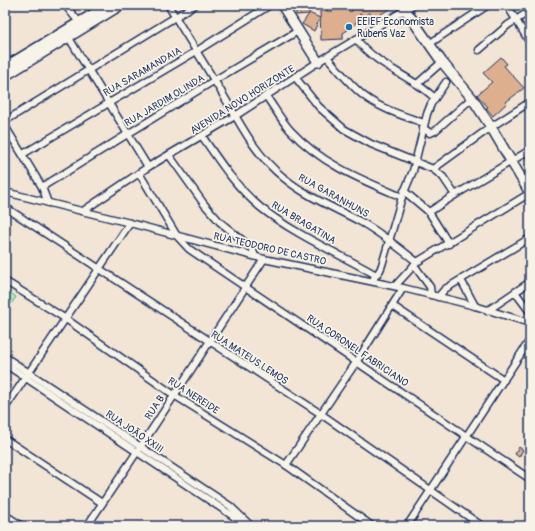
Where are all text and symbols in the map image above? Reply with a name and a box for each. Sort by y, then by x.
place label: EEIEF Economista Rubens Vaz [357,16,434,40]
marker: EEIEF Economista Rubens Vaz [344,22,354,32]
street label: RUA SARAMANDAIA [101,44,184,99]
street label: AVENIDA NOVO HORIZONTE [188,63,297,137]
street label: RUA JARDIM OLINDA [122,72,207,129]
street label: RUA GARANHUNS [296,172,371,220]
street label: RUA BRAGATINA [269,199,338,247]
street label: RUA TEODORO DE CASTRO [212,230,327,268]
street label: RUA CORONEL FABRICIANO [304,312,411,389]
street label: RUA MATEUS LEMOS [209,328,290,387]
street label: RUA NEREIDE [166,375,221,417]
street label: RUA B [143,393,167,422]
street label: RUA JOÃO XXIII [103,407,166,456]

